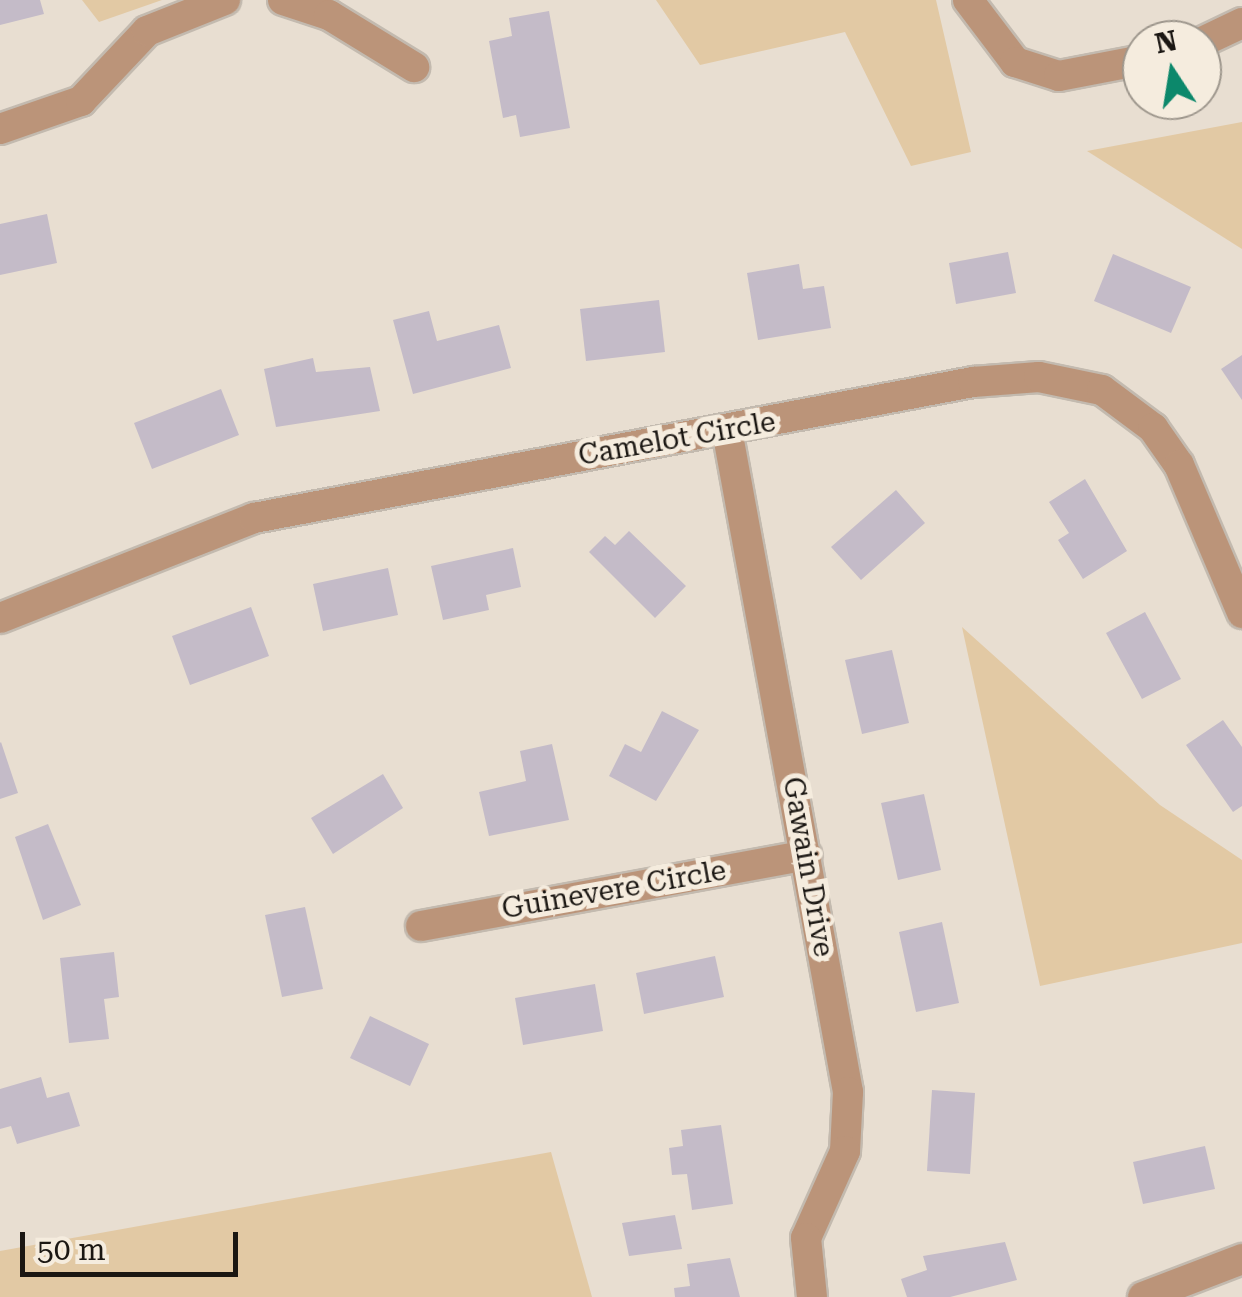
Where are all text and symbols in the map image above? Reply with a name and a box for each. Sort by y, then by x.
north arrow [1122,20,1222,120]
text: N [1152,24,1180,61]
street label: Camelot Circle [576,405,778,473]
street label: Gawain Drive [776,775,840,959]
street label: Guinevere Circle [499,854,729,926]
scale bar [25,1212,242,1274]
text: 50 m [37,1232,106,1267]

